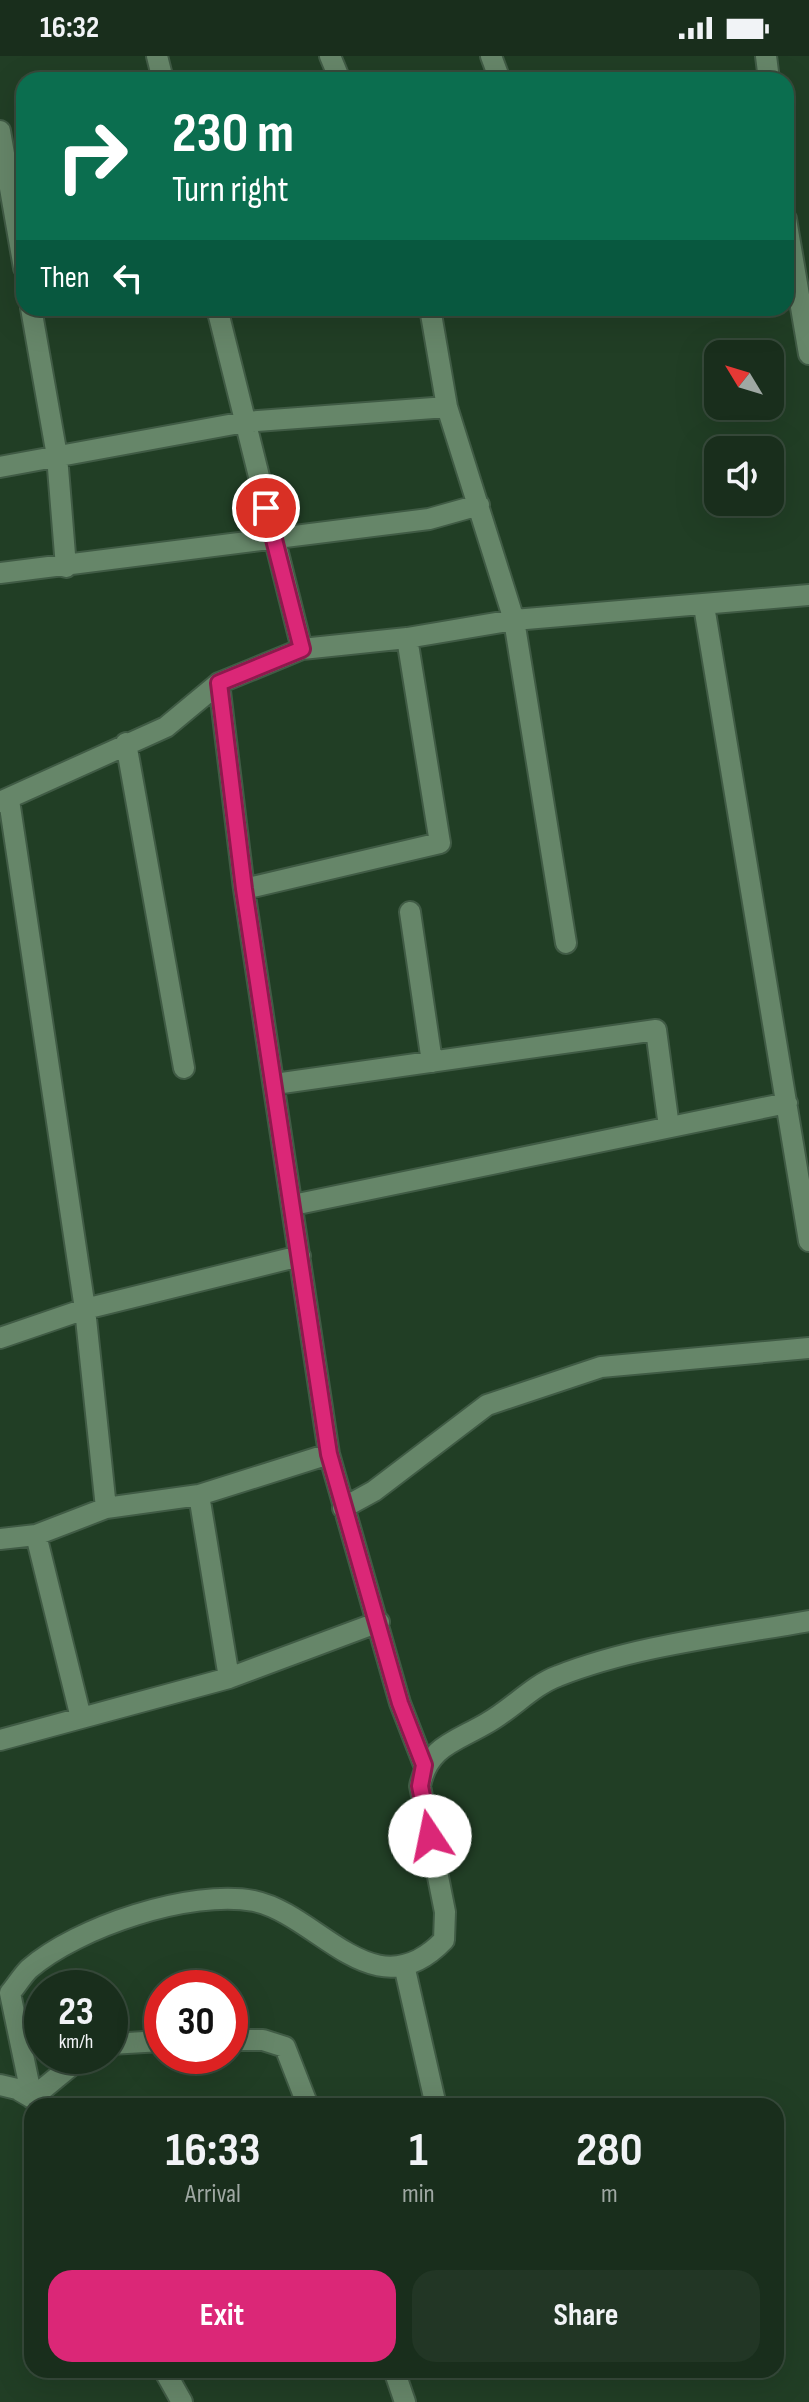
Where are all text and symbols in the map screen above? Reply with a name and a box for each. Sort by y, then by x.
text: 16:32 [40,10,99,46]
text: 230 m [172,101,294,168]
icon: right [40,104,144,208]
text: Turn right [172,169,289,212]
icon: left [106,256,150,300]
text: Then [40,260,90,296]
north arrow [704,340,784,420]
map controls [704,340,784,516]
button: sound [704,436,784,516]
pin [232,474,300,542]
icon: arrive [244,486,288,530]
position arrow [388,1794,472,1878]
speed limit sign: 30 [144,1970,248,2074]
text: 23 [58,1988,94,2036]
text: km/h [59,2030,93,2054]
text: 16:33 [165,2122,261,2179]
text: 1 [409,2122,428,2179]
text: 280 [576,2122,643,2179]
text: Arrival [185,2179,241,2210]
text: min [402,2179,435,2210]
text: m [601,2179,618,2210]
button: Exit [48,2270,396,2362]
button: Share [412,2270,760,2362]

